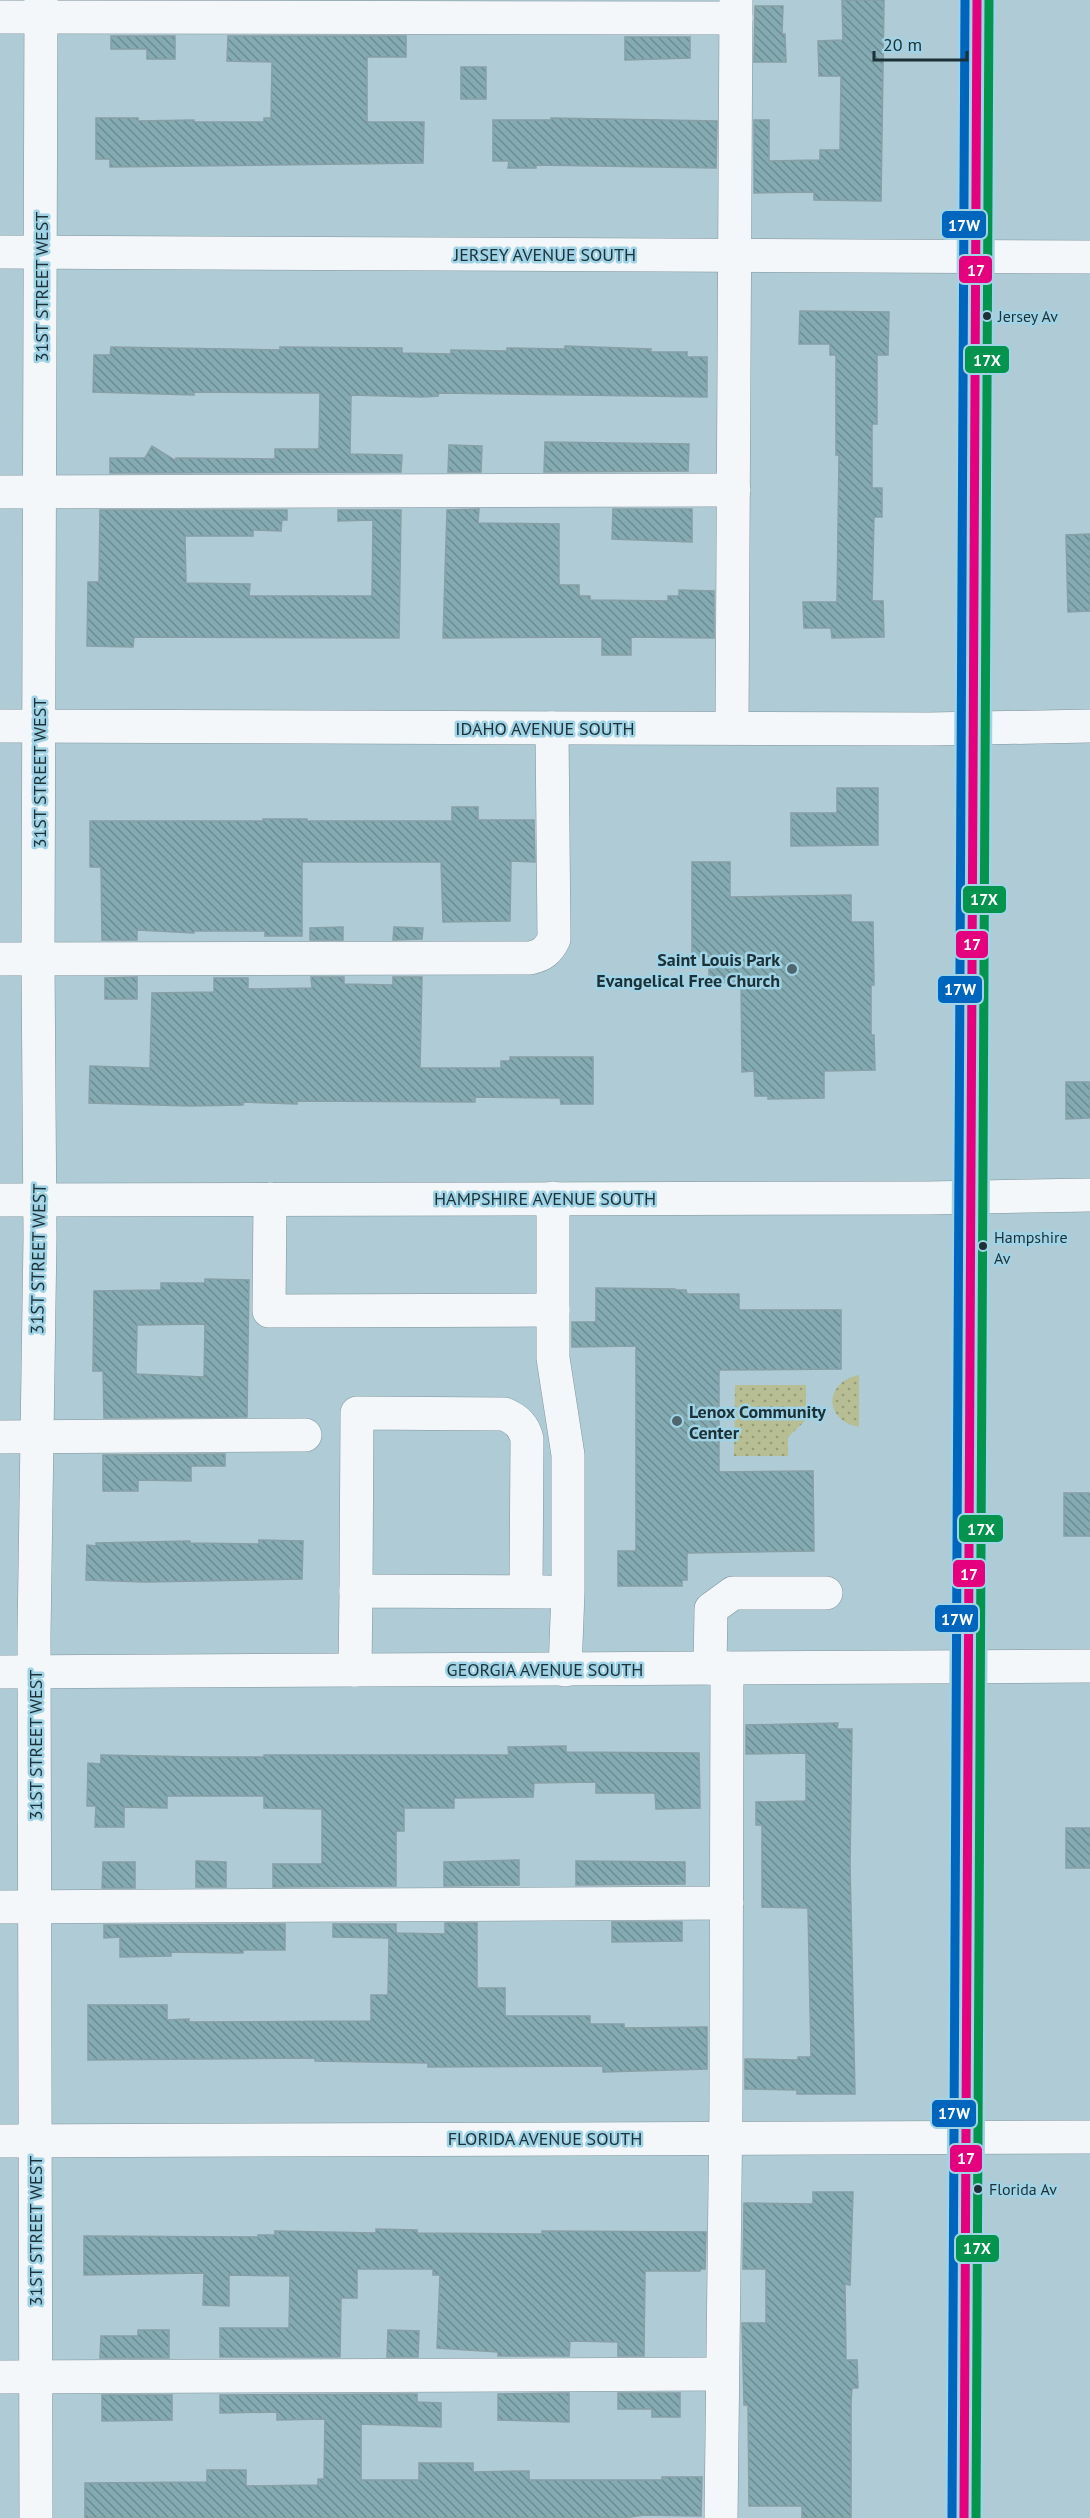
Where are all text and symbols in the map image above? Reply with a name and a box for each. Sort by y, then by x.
scale bar [874,24,967,62]
text: 20 m [883,33,922,56]
line badge: 17W [941,210,987,239]
street label: 31ST STREET WEST [30,212,53,362]
text: 17W [948,215,980,235]
street label: JERSEY AVENUE SOUTH [453,243,636,266]
line badge: 17 [958,255,993,284]
text: 17 [967,260,985,280]
place label: Jersey Av [997,306,1058,326]
marker: Jersey Av [981,310,993,322]
line badge: 17X [964,345,1010,374]
text: 17X [973,350,1001,370]
street label: 31ST STREET WEST [28,698,51,848]
street label: IDAHO AVENUE SOUTH [455,717,635,740]
line badge: 17X [962,885,1007,914]
text: 17X [970,889,998,909]
line badge: 17 [955,930,989,959]
text: 17 [963,934,981,954]
place label: Saint Louis Park Evangelical Free Church [596,948,780,992]
marker: Saint Louis Park Evangelical Free Church [785,962,799,976]
line badge: 17W [937,975,983,1004]
text: 17W [944,979,976,999]
street label: 31ST STREET WEST [25,1183,51,1335]
street label: HAMPSHIRE AVENUE SOUTH [434,1187,656,1210]
place label: Hampshire Av [994,1227,1068,1268]
marker: Hampshire Av [977,1240,989,1252]
place label: Lenox Community Center [689,1400,826,1444]
marker: Lenox Community Center [670,1414,684,1428]
line badge: 17X [958,1514,1004,1543]
text: 17X [967,1519,995,1539]
line badge: 17 [952,1559,986,1588]
text: 17 [960,1564,978,1584]
line badge: 17W [934,1604,979,1633]
text: 17W [941,1609,973,1629]
street label: GEORGIA AVENUE SOUTH [447,1658,643,1681]
street label: 31ST STREET WEST [24,1670,47,1820]
line badge: 17W [931,2099,977,2128]
text: 17W [938,2103,970,2123]
street label: FLORIDA AVENUE SOUTH [448,2127,642,2150]
line badge: 17 [949,2144,983,2173]
text: 17 [957,2148,975,2168]
street label: 31ST STREET WEST [24,2156,47,2306]
place label: Florida Av [989,2179,1057,2199]
marker: Florida Av [972,2183,984,2195]
line badge: 17X [955,2234,1000,2263]
text: 17X [963,2238,991,2258]

